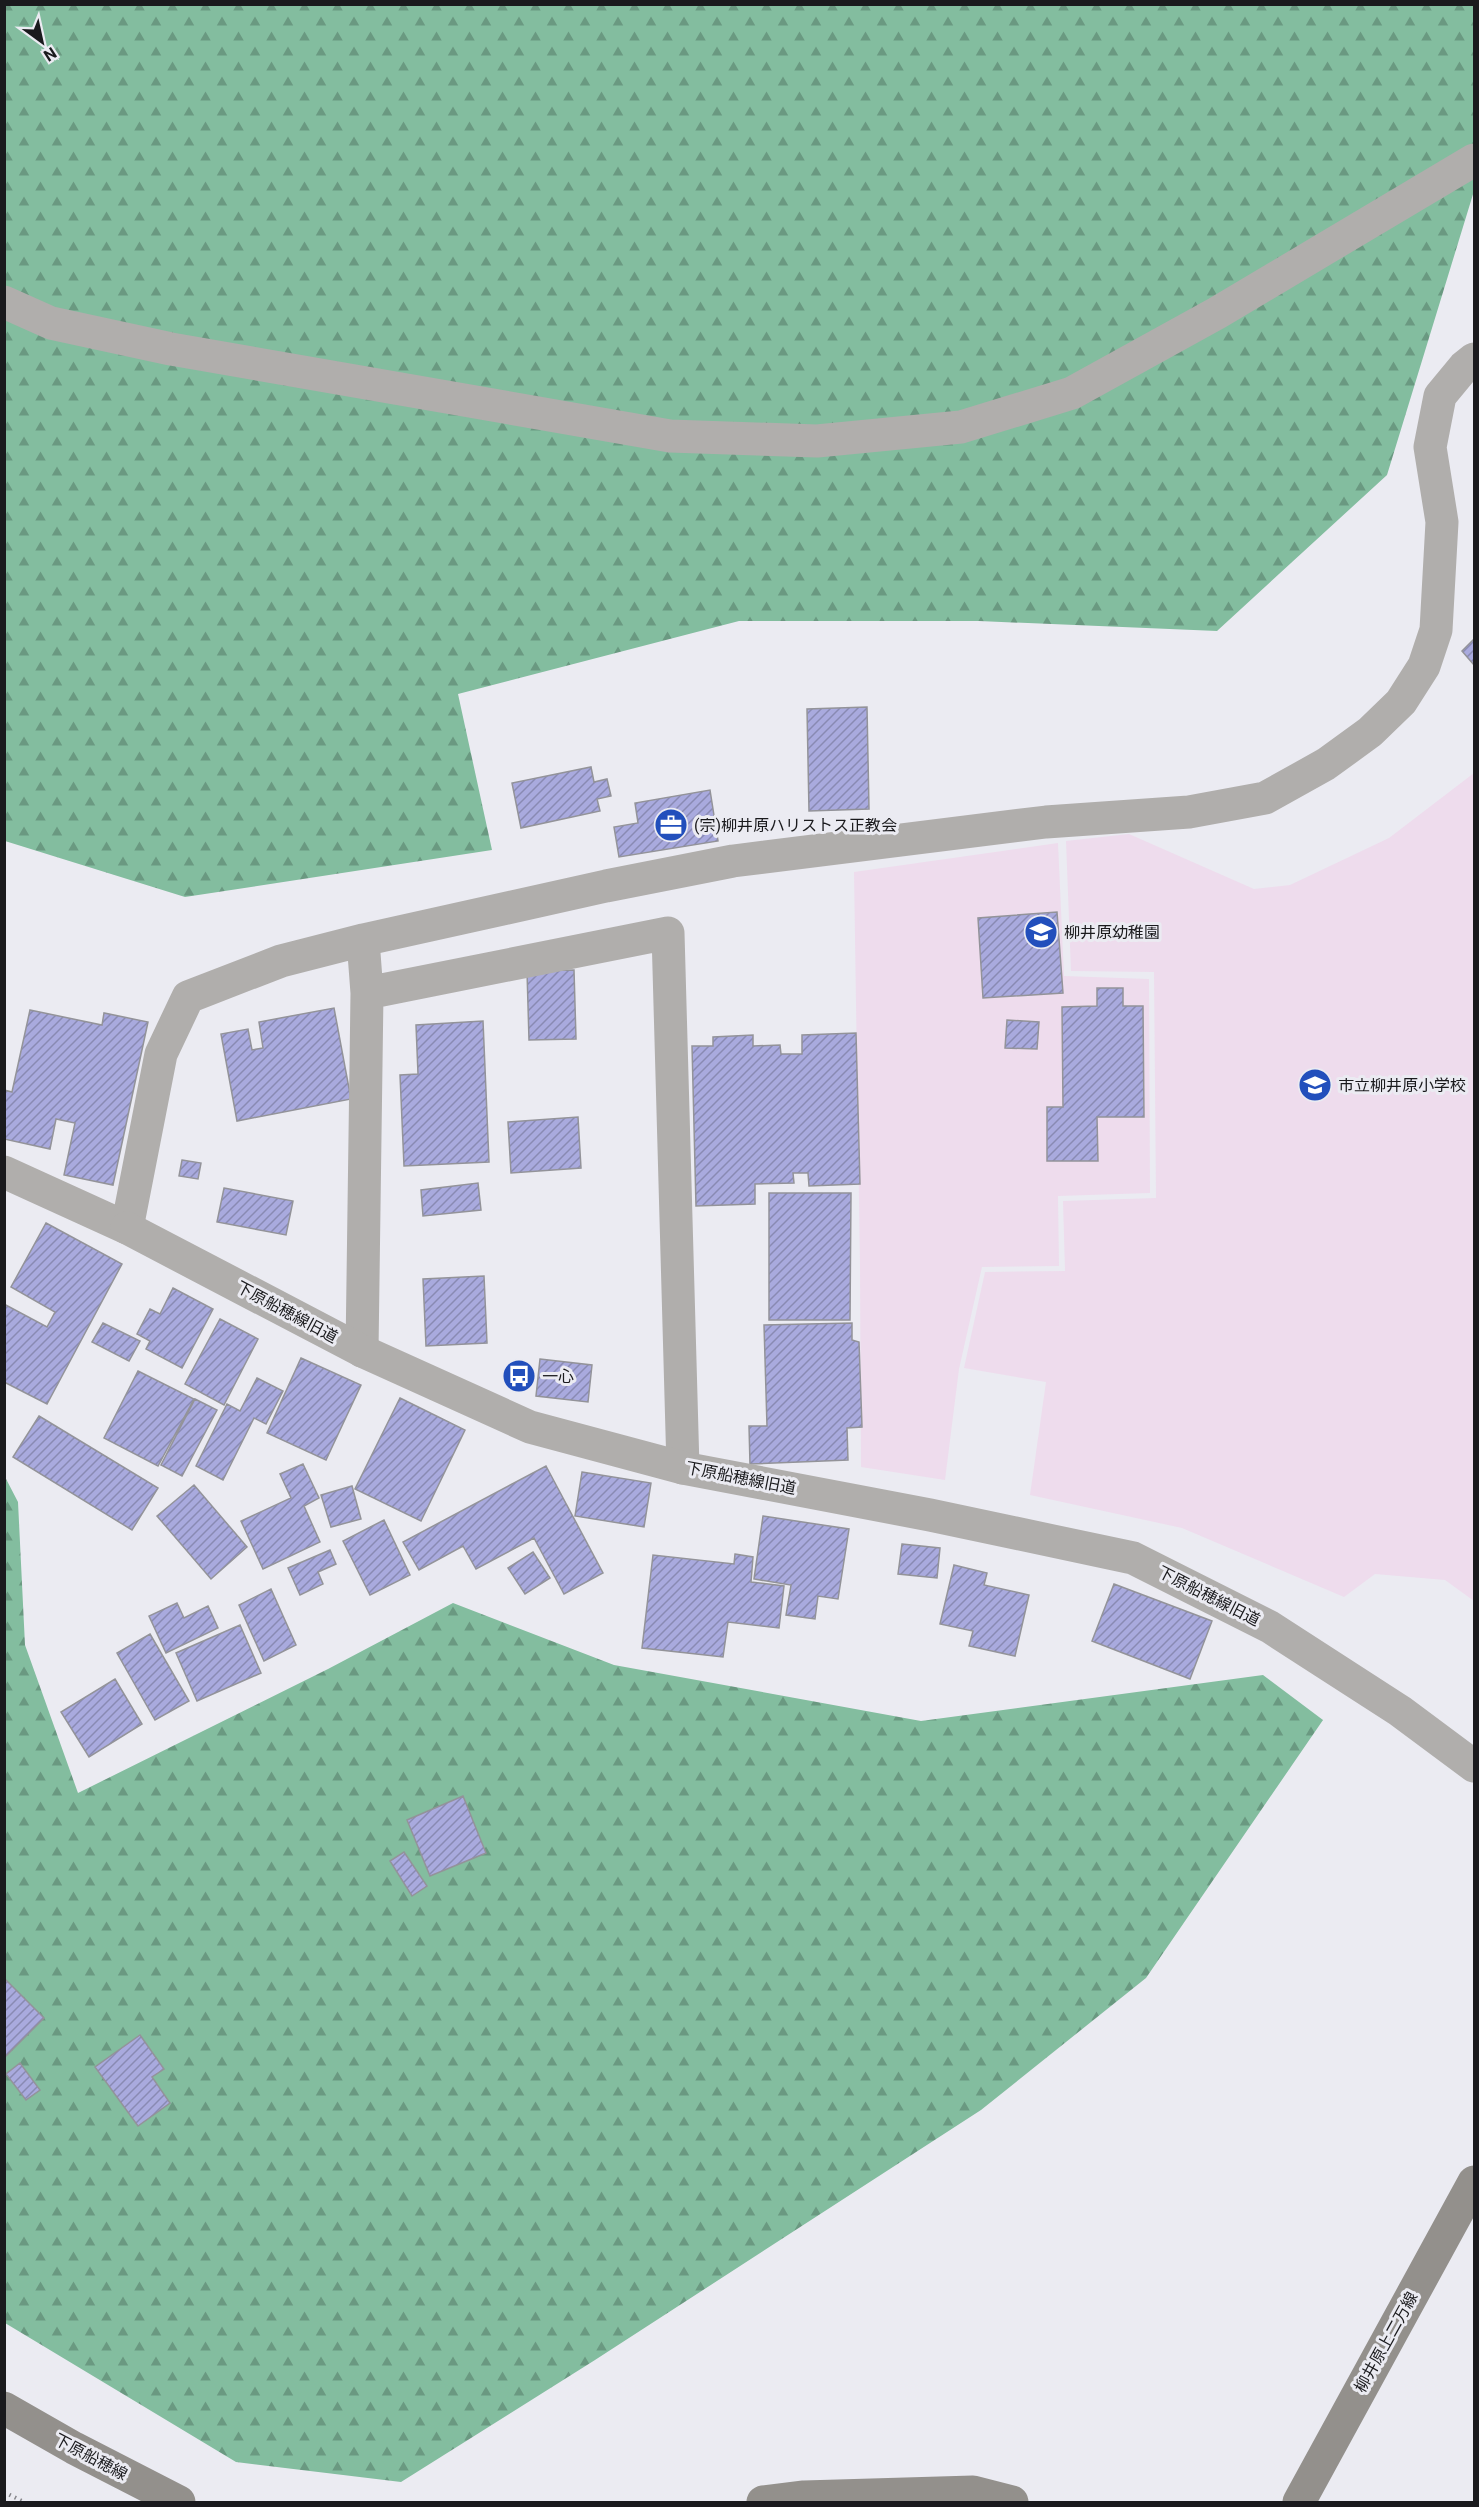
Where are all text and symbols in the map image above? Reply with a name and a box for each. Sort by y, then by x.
north arrow [12,12,72,72]
text: N [40,43,60,65]
office icon: (宗)柳井原ハリストス正教会 [653,807,689,843]
place label: (宗)柳井原ハリストス正教会 [694,816,897,835]
school or university icon: 柳井原幼稚園 [1023,914,1059,950]
place label: 柳井原幼稚園 [1064,923,1160,942]
school or university icon: 市立柳井原小学校 [1297,1067,1333,1103]
place label: 市立柳井原小学校 [1338,1076,1466,1095]
street label: 下原船穂線旧道 [233,1277,341,1347]
bus stop icon: 一心 [501,1358,537,1394]
place label: 一心 [542,1367,574,1386]
street label: 下原船穂線旧道 [684,1458,798,1498]
street label: 下原船穂線旧道 [1155,1562,1263,1630]
street label: 柳井原上二万線 [1351,2288,1421,2396]
street label: 下原船穂線 [51,2430,131,2484]

